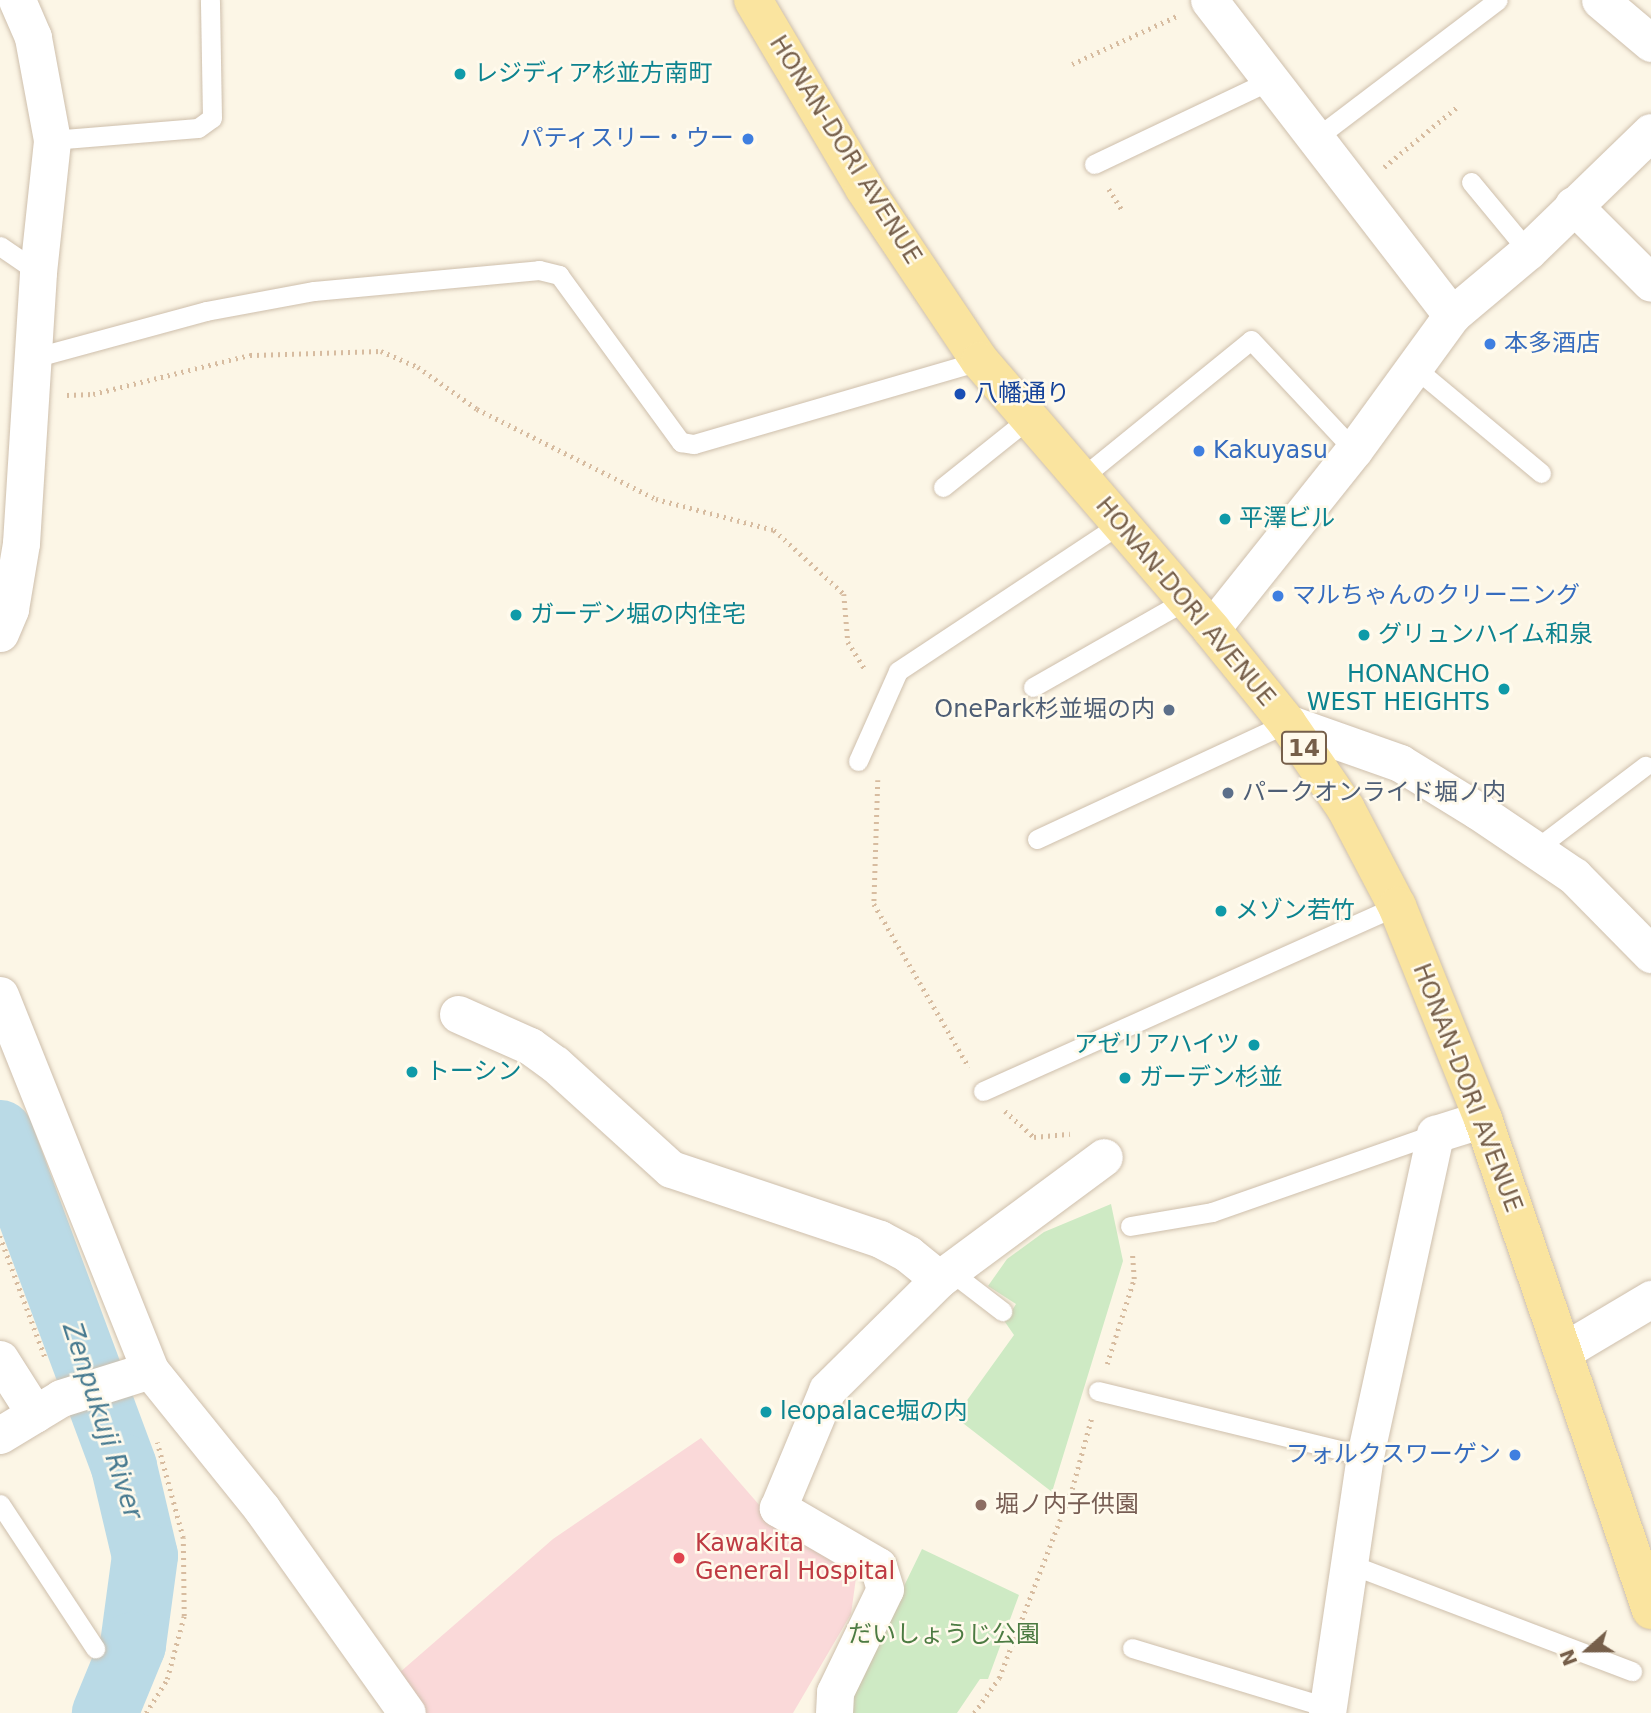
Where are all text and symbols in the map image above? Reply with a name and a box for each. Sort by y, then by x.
street label: HONAN-DORI AVENUE [763,31,927,269]
place label: レジディア杉並方南町 [474,60,714,88]
marker: レジディア杉並方南町 [452,66,468,82]
place label: パティスリー・ウー [518,125,734,153]
marker: パティスリー・ウー [740,131,756,147]
place label: 本多酒店 [1504,330,1600,358]
marker: 本多酒店 [1482,336,1498,352]
place label: 八幡通り [974,380,1070,408]
marker: 八幡通り [952,386,968,402]
place label: Kakuyasu [1213,437,1328,465]
marker: Kakuyasu [1191,443,1207,459]
street label: HONAN-DORI AVENUE [1089,492,1281,712]
place label: 平澤ビル [1239,505,1335,533]
marker: 平澤ビル [1217,511,1233,527]
place label: マルちゃんのクリーニング [1292,582,1580,610]
marker: マルちゃんのクリーニング [1270,588,1286,604]
place label: ガーデン堀の内住宅 [530,601,746,629]
marker: ガーデン堀の内住宅 [508,607,524,623]
place label: グリュンハイム和泉 [1378,621,1594,649]
marker: グリュンハイム和泉 [1356,627,1372,643]
place label: HONANCHO WEST HEIGHTS [1307,661,1490,717]
marker: HONANCHO WEST HEIGHTS [1496,681,1512,697]
place label: OnePark杉並堀の内 [934,696,1155,724]
marker: OnePark杉並堀の内 [1161,702,1177,718]
road number: 14 [1280,728,1328,768]
place label: パークオンライド堀ノ内 [1242,779,1506,807]
marker: パークオンライド堀ノ内 [1220,785,1236,801]
place label: メゾン若竹 [1235,897,1355,925]
marker: メゾン若竹 [1213,903,1229,919]
street label: HONAN-DORI AVENUE [1406,960,1528,1216]
place label: アゼリアハイツ [1072,1031,1240,1059]
marker: アゼリアハイツ [1246,1037,1262,1053]
place label: トーシン [426,1058,522,1086]
marker: トーシン [404,1064,420,1080]
place label: ガーデン杉並 [1139,1064,1283,1092]
marker: ガーデン杉並 [1117,1070,1133,1086]
water label: Zenpukuji River [56,1319,148,1523]
place label: leopalace堀の内 [780,1398,967,1426]
marker: leopalace堀の内 [758,1404,774,1420]
place label: フォルクスワーゲン [1285,1441,1501,1469]
marker: フォルクスワーゲン [1507,1447,1523,1463]
place label: 堀ノ内子供園 [995,1491,1139,1519]
marker: 堀ノ内子供園 [973,1497,989,1513]
place label: Kawakita General Hospital [695,1530,895,1586]
marker: Kawakita General Hospital [669,1548,689,1568]
north arrow [1553,1615,1623,1685]
park label: だいしょうじ公園 [848,1621,1040,1649]
text: N [1555,1646,1582,1669]

